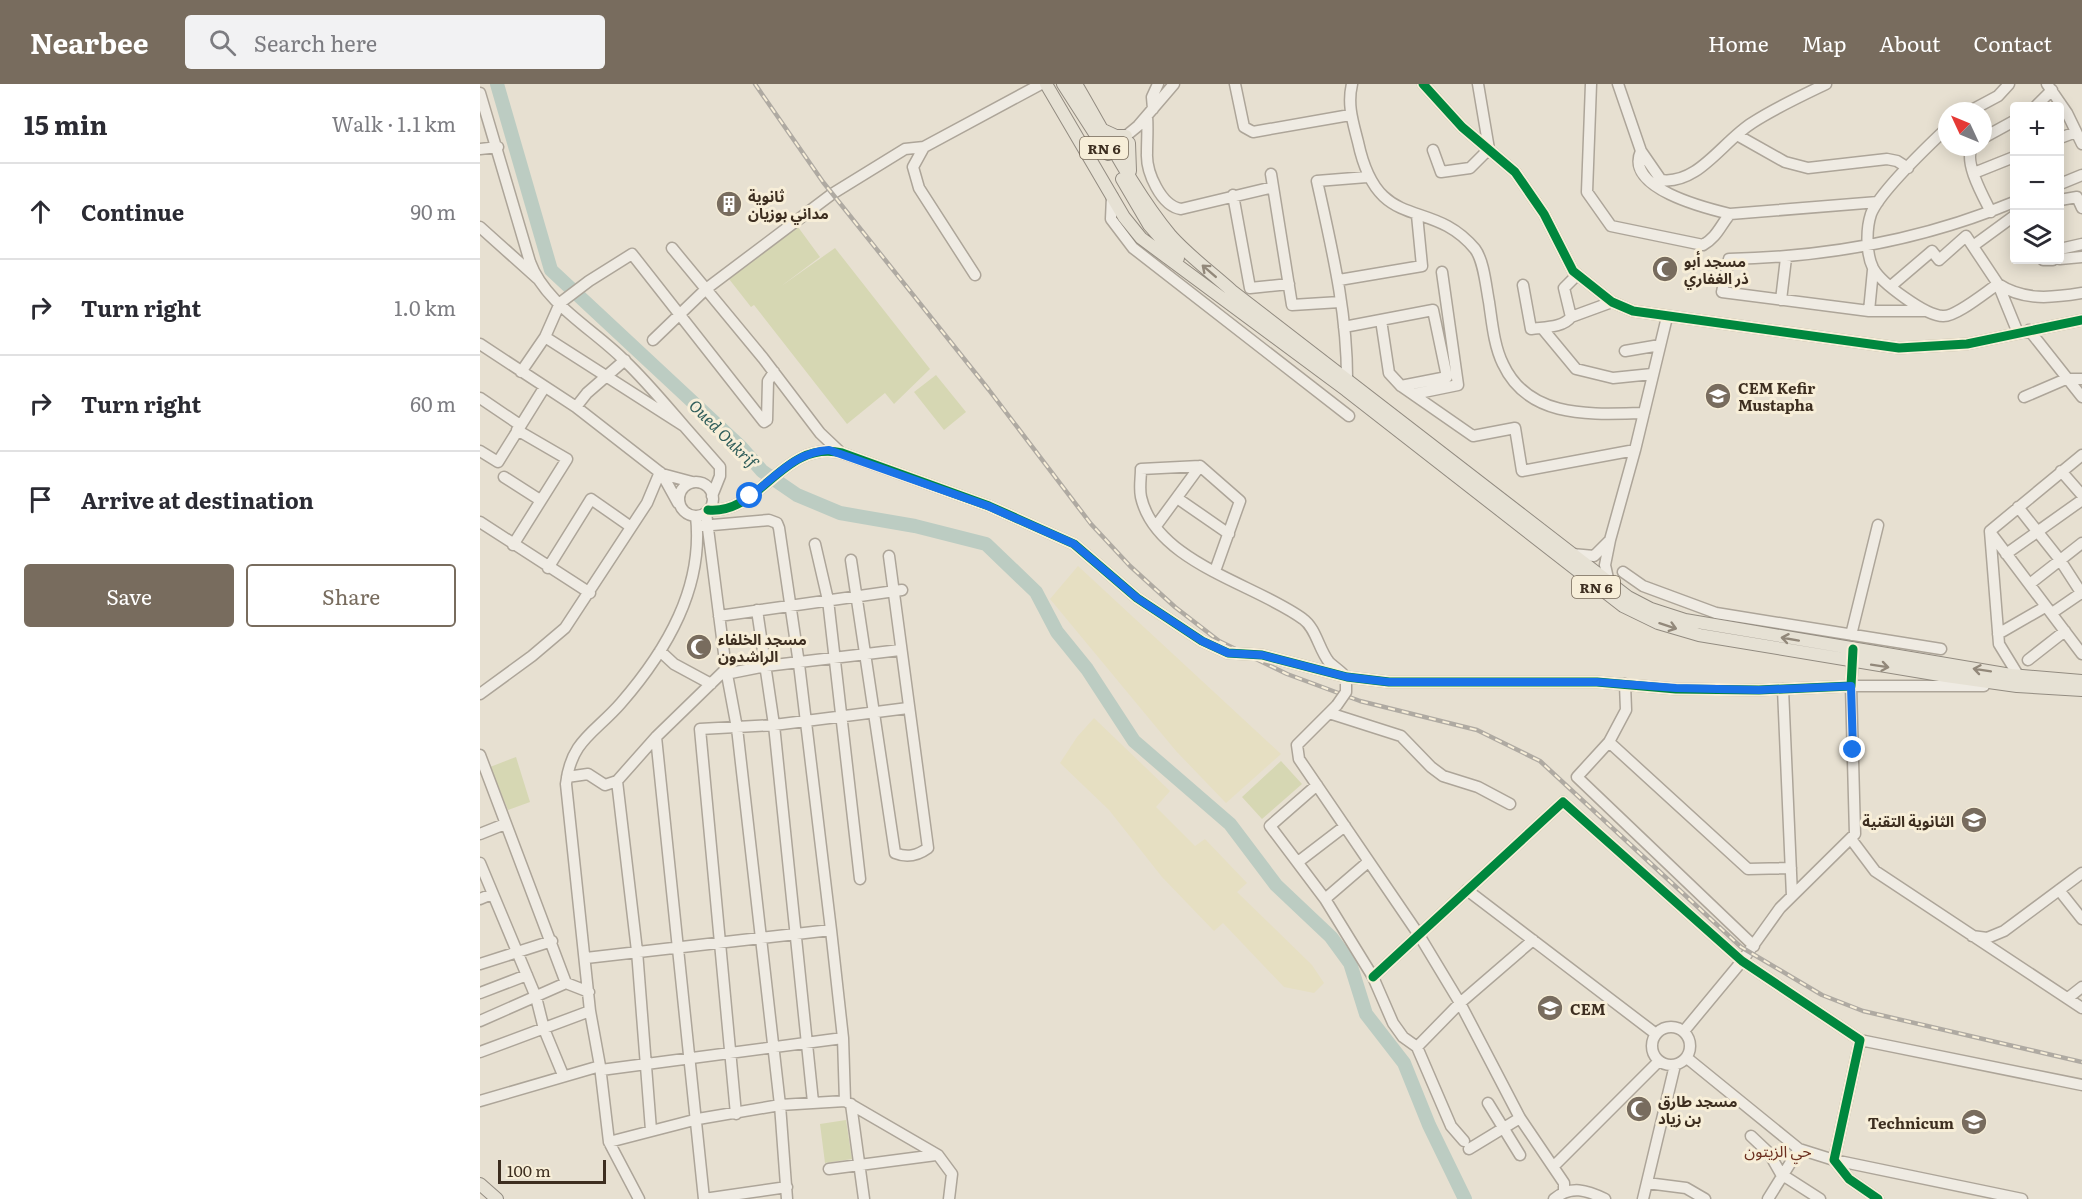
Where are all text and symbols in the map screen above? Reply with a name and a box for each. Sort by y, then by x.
search box [185,15,605,69]
text: Nearbee [30,21,149,63]
icon: search [206,26,239,59]
text: Search here [254,26,377,59]
text: Home [1708,27,1769,58]
text: Map [1802,27,1846,58]
text: About [1879,27,1941,58]
text: Contact [1974,27,2052,58]
north arrow [1938,102,1992,156]
map controls [2010,102,2064,264]
button: + [2010,102,2064,156]
text: 15 min [24,104,108,143]
text: Walk · 1.1 km [332,108,456,138]
road number: RN 6 [1080,137,1128,159]
button: − [2010,156,2064,210]
place label: ثانوية مداني بوزيان [748,184,829,225]
building icon: ثانوية مداني بوزيان [714,189,744,219]
icon: ahead [24,195,57,228]
text: Continue [81,195,184,228]
text: 90 m [411,196,456,226]
button: layers [2010,210,2064,264]
place label: مسجد أبو ذر الغفاري [1684,249,1749,290]
mosque icon: مسجد أبو ذر الغفاري [1650,254,1680,284]
one-way arrow [1202,264,1217,278]
icon: right [24,291,57,324]
text: Turn right [81,291,201,324]
text: 1.0 km [394,292,456,322]
place label: CEM Kefir Mustapha [1738,376,1815,416]
school or university icon: CEM Kefir Mustapha [1703,381,1733,411]
icon: right [24,387,57,420]
text: Turn right [81,387,201,420]
text: 60 m [410,388,456,418]
water label: Oued Oukrif [684,393,765,474]
route start [736,482,762,508]
icon: arrive [24,483,57,516]
text: Arrive at destination [81,483,314,516]
button: Save [24,564,234,627]
button: Share [246,564,456,627]
road number: RN 6 [1572,576,1620,598]
one-way arrow [1658,622,1676,633]
place label: مسجد الخلفاء الراشدون [718,627,807,667]
mosque icon: مسجد الخلفاء الراشدون [684,632,714,662]
one-way arrow [1780,633,1800,644]
one-way arrow [1869,660,1889,671]
one-way arrow [1973,664,1993,675]
route end [1839,736,1865,762]
school or university icon: الثانوية التقنية [1959,805,1989,835]
place label: الثانوية التقنية [1862,809,1954,832]
school or university icon: CEM [1535,993,1565,1023]
place label: CEM [1570,997,1606,1020]
place label: مسجد طارق بن زياد [1658,1089,1737,1129]
mosque icon: مسجد طارق بن زياد [1624,1094,1654,1124]
school or university icon: Technicum [1959,1107,1989,1137]
place label: Technicum [1868,1111,1954,1134]
district label: حي الزيتون [1744,1138,1812,1164]
scale bar [498,1157,606,1184]
text: 100 m [507,1158,551,1182]

